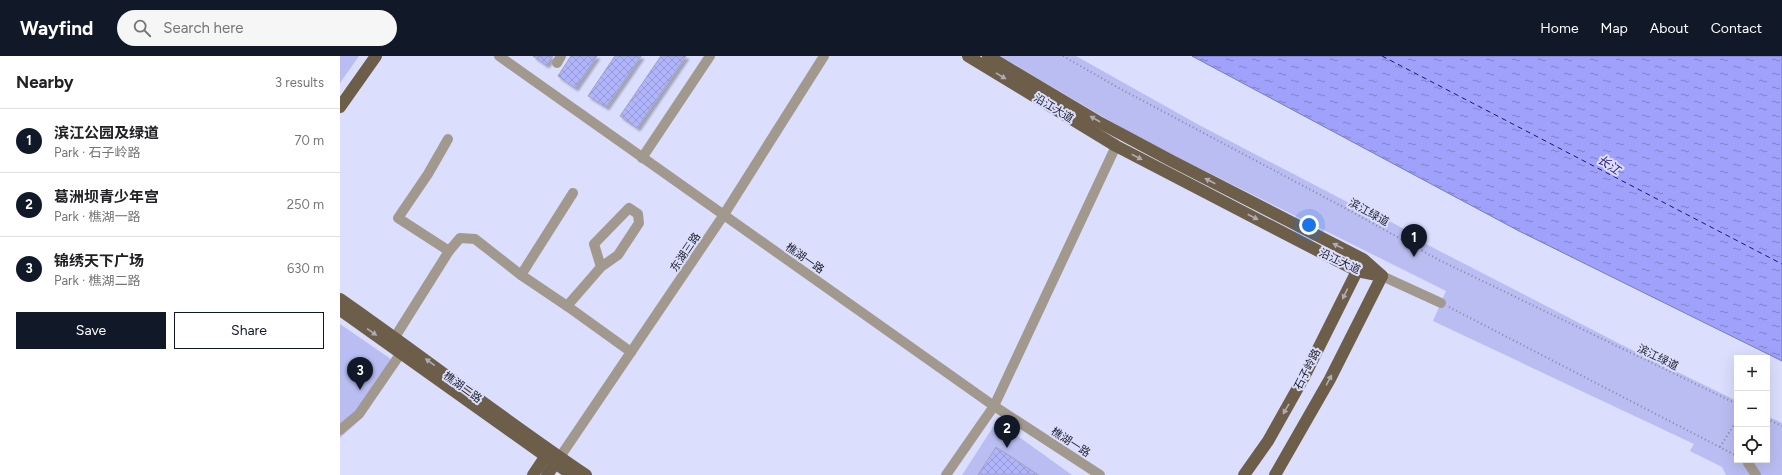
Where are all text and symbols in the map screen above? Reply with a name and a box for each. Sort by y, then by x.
search box [117,10,397,46]
text: Wayfind [20,17,93,40]
icon: search [131,17,153,39]
text: Search here [163,19,243,37]
text: Home [1540,20,1579,37]
text: Map [1601,20,1628,37]
text: About [1650,20,1689,37]
text: Contact [1711,20,1762,37]
text: Nearby [16,72,74,92]
one-way arrow [995,73,1007,80]
text: 3 results [275,75,324,90]
street label: 沿江大道 [1032,92,1076,125]
one-way arrow [1089,116,1101,123]
text: 滨江公园及绿道 [54,124,159,142]
text: 1 [26,133,32,148]
text: 70 m [294,133,324,148]
text: Park · 石子岭路 [54,145,140,160]
water label: 长江 [1595,152,1625,179]
one-way arrow [1132,153,1143,160]
one-way arrow [1204,178,1216,184]
text: 葛洲坝青少年宫 [54,188,159,206]
street label: 滨江绿道 [1346,196,1391,229]
text: 2 [25,197,33,212]
text: 250 m [287,197,324,212]
text: Park · 樵湖一路 [54,209,140,224]
one-way arrow [1247,213,1258,220]
your location [1299,215,1319,235]
pin: 1 [1401,224,1427,257]
street label: 东湖三路 [668,230,703,274]
street label: 樵湖一路 [783,240,826,276]
one-way arrow [1332,243,1344,249]
street label: 沿江大道 [1317,246,1362,277]
text: 锦绣天下广场 [54,252,144,270]
text: 3 [25,261,33,276]
text: 630 m [287,261,324,276]
text: Park · 樵湖二路 [54,273,140,288]
one-way arrow [1342,288,1348,299]
button: Save [16,312,166,349]
button: Share [174,312,324,349]
one-way arrow [367,328,377,336]
street label: 滨江绿道 [1635,342,1680,373]
street label: 石子岭路 [1292,347,1323,392]
map controls [1734,355,1770,463]
button: + [1734,355,1770,391]
pin: 3 [347,357,373,390]
one-way arrow [425,358,435,366]
street label: 樵湖二路 [441,369,484,406]
one-way arrow [1326,375,1333,386]
button: − [1734,391,1770,427]
one-way arrow [1282,403,1289,415]
pin: 2 [994,415,1020,448]
street label: 樵湖一路 [1049,425,1093,460]
button: locate [1734,427,1770,463]

